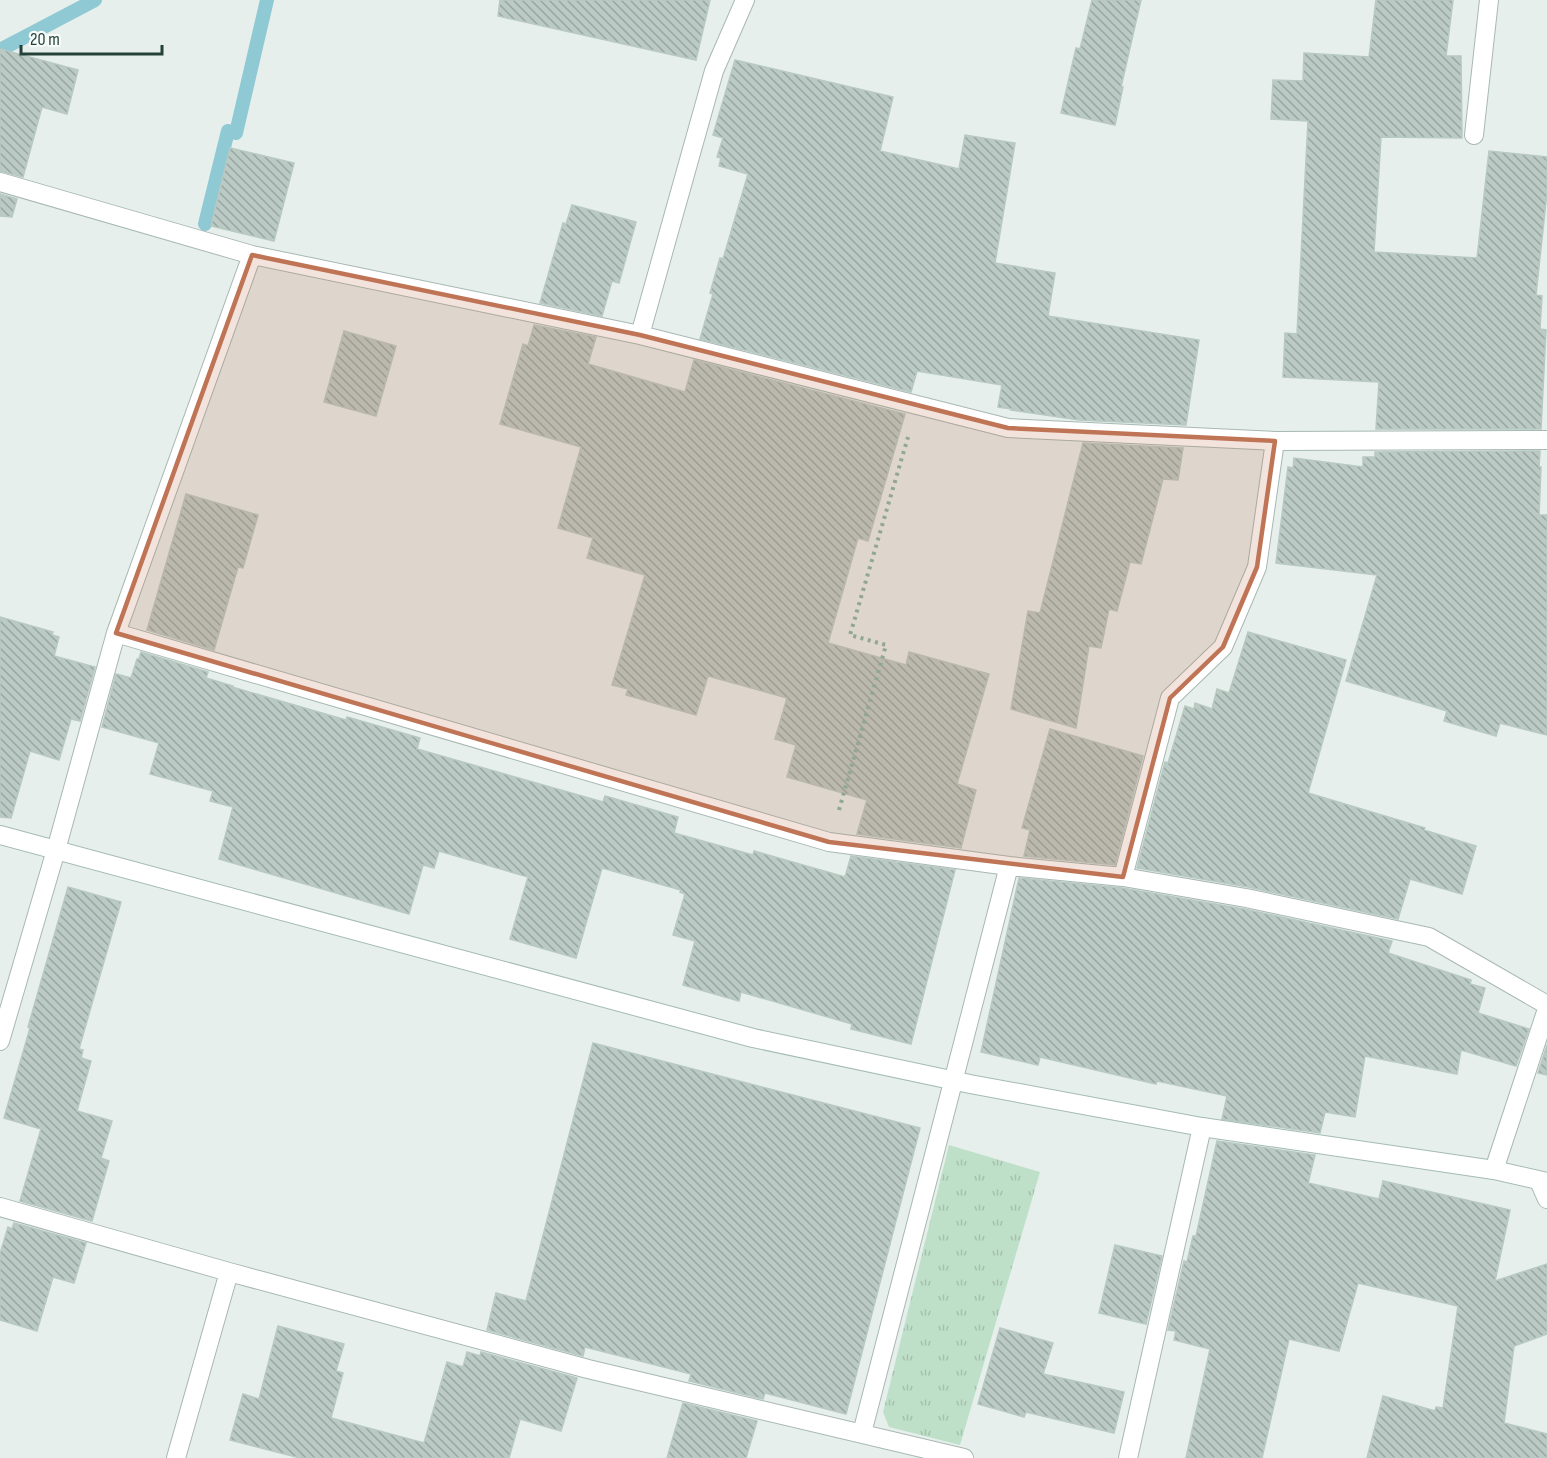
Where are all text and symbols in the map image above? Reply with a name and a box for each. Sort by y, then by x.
scale bar [21,18,162,56]
text: 20 m [30,29,60,50]

